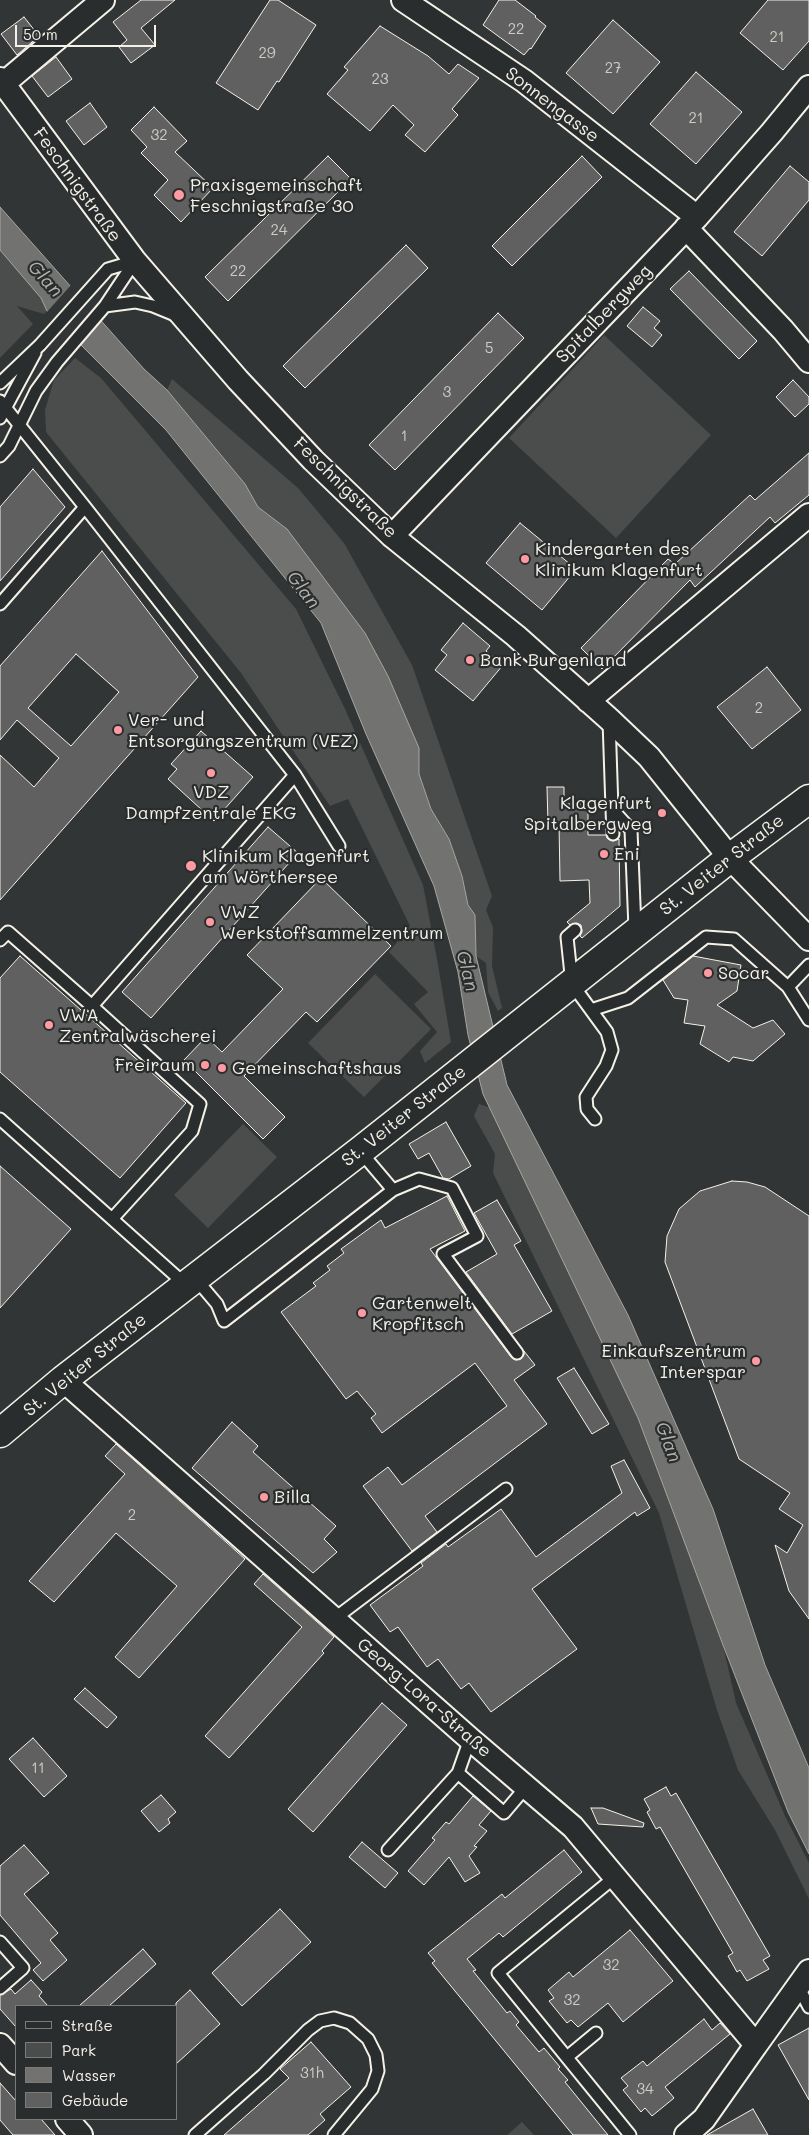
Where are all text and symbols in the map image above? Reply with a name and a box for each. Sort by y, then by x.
scale bar [18,15,159,47]
house number: 22 [508,20,524,38]
text: 50 m [23,24,58,44]
house number: 21 [769,28,785,46]
house number: 29 [258,44,276,62]
house number: 27 [605,59,621,77]
street label: Sonnengasse [501,63,603,147]
house number: 23 [371,70,389,88]
house number: 21 [688,109,704,127]
street label: Feschnigstraße [28,124,126,246]
house number: 32 [150,126,168,144]
place label: Praxisgemeinschaft Feschnigstraße 30 [190,174,363,216]
marker: Praxisgemeinschaft Feschnigstraße 30 [172,188,186,202]
house number: 24 [270,221,288,239]
water label: Glan [23,256,67,302]
street label: Spitalbergweg [552,260,656,368]
house number: 22 [230,262,246,280]
house number: 5 [485,339,493,357]
house number: 3 [443,383,451,401]
house number: 1 [401,427,407,445]
street label: Feschnigstraße [289,433,401,543]
place label: Kindergarten des Klinikum Klagenfurt [535,538,703,580]
marker: Kindergarten des Klinikum Klagenfurt [519,553,531,565]
water label: Glan [281,567,325,613]
place label: Bank Burgenland [480,649,626,671]
marker: Bank Burgenland [464,654,476,666]
house number: 2 [755,699,763,717]
place label: Ver- und Entsorgungszentrum (VEZ) [128,709,358,752]
marker: Ver- und Entsorgungszentrum (VEZ) [112,724,124,736]
marker: VDZ Dampfzentrale EKG [205,767,217,779]
place label: VDZ Dampfzentrale EKG [125,781,297,824]
place label: Klagenfurt Spitalbergweg [524,792,652,834]
marker: Klagenfurt Spitalbergweg [656,807,668,819]
street label: St. Veiter Straße [655,810,789,920]
place label: Eni [614,843,640,865]
place label: Klinikum Klagenfurt am Wörthersee [202,845,370,888]
marker: Eni [598,848,610,860]
marker: Klinikum Klagenfurt am Wörthersee [184,859,198,873]
place label: VWZ Werkstoffsammelzentrum [220,901,443,944]
marker: VWZ Werkstoffsammelzentrum [204,916,216,928]
water label: Glan [451,948,483,994]
place label: Socar [718,962,770,984]
marker: Socar [702,967,714,979]
place label: VWA Zentralwäscherei [59,1004,216,1046]
marker: VWA Zentralwäscherei [43,1019,55,1031]
place label: Freiraum [115,1054,195,1076]
place label: Gemeinschaftshaus [232,1057,402,1079]
marker: Freiraum [199,1059,211,1071]
street label: St. Veiter Straße [337,1061,471,1171]
marker: Gemeinschaftshaus [216,1062,228,1074]
place label: Gartenwelt Kropfitsch [372,1292,472,1335]
marker: Gartenwelt Kropfitsch [356,1307,368,1319]
street label: St. Veiter Straße [19,1309,151,1421]
place label: Einkaufszentrum Interspar [602,1340,746,1382]
marker: Einkaufszentrum Interspar [750,1355,762,1367]
water label: Glan [650,1419,686,1465]
place label: Billa [274,1486,311,1508]
marker: Billa [258,1491,270,1503]
house number: 2 [128,1506,136,1524]
street label: Georg-Lora-Straße [352,1634,496,1762]
house number: 11 [31,1759,45,1777]
house number: 32 [602,1956,620,1974]
house number: 32 [563,1991,581,2009]
legend [15,2005,178,2120]
text: Straße [62,2015,113,2035]
text: Park [62,2040,96,2060]
house number: 31h [300,2064,324,2082]
text: Wasser [62,2065,116,2085]
house number: 34 [636,2080,654,2098]
text: Gebäude [62,2090,128,2110]

